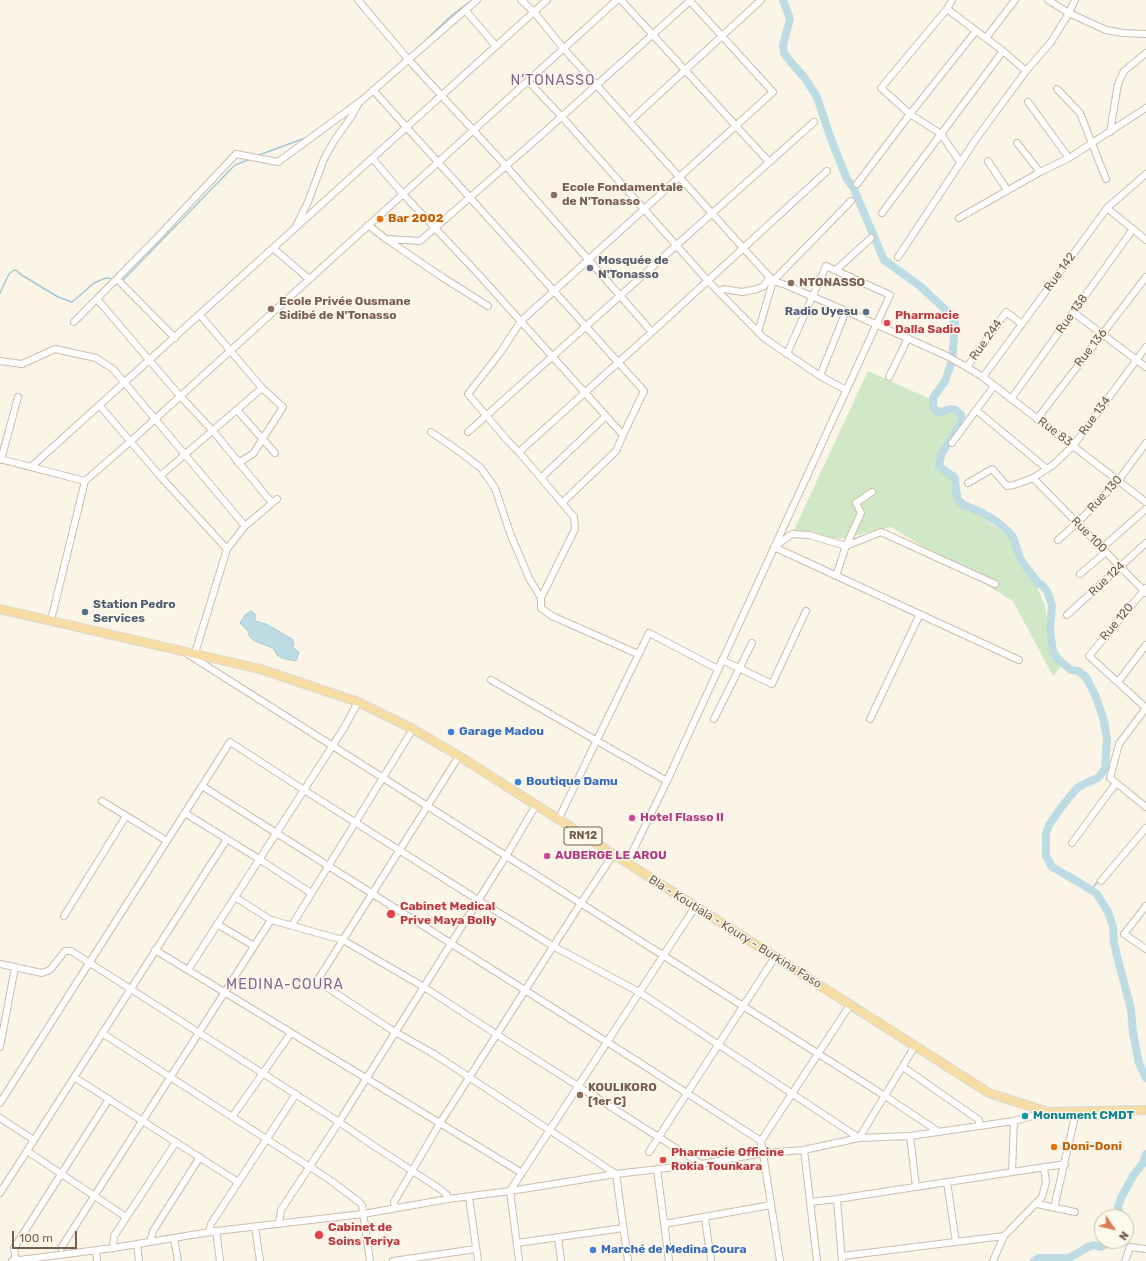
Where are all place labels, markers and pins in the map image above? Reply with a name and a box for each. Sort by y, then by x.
place label: Ecole Fondamentale de N'Tonasso [562,181,683,209]
marker: Ecole Fondamentale de N'Tonasso [549,190,559,200]
place label: Bar 2002 [388,212,443,226]
marker: Bar 2002 [375,214,385,224]
place label: Mosquée de N'Tonasso [598,254,669,282]
marker: Mosquée de N'Tonasso [585,263,595,273]
place label: NTONASSO [799,276,865,290]
marker: NTONASSO [786,278,796,288]
place label: Ecole Privée Ousmane Sidibé de N'Tonasso [279,295,411,323]
marker: Ecole Privée Ousmane Sidibé de N'Tonasso [266,304,276,314]
place label: Radio Uyesu [785,305,858,319]
marker: Radio Uyesu [861,307,871,317]
place label: Pharmacie Dalla Sadio [895,309,961,337]
marker: Pharmacie Dalla Sadio [882,318,892,328]
place label: Station Pedro Services [93,598,176,626]
marker: Station Pedro Services [80,607,90,617]
place label: Garage Madou [459,725,544,739]
marker: Garage Madou [446,727,456,737]
place label: Boutique Damu [526,775,618,789]
marker: Boutique Damu [513,777,523,787]
place label: Hotel Flasso II [640,811,724,825]
marker: Hotel Flasso II [627,813,637,823]
place label: AUBERGE LE AROU [555,849,667,863]
marker: AUBERGE LE AROU [542,851,552,861]
place label: Cabinet Medical Prive Maya Bolly [400,900,497,928]
marker: Cabinet Medical Prive Maya Bolly [385,908,397,920]
place label: KOULIKORO [1er C] [588,1081,657,1109]
marker: KOULIKORO [1er C] [575,1090,585,1100]
place label: Monument CMDT [1033,1109,1134,1123]
marker: Monument CMDT [1020,1111,1030,1121]
place label: Doni-Doni [1062,1140,1122,1154]
marker: Doni-Doni [1049,1142,1059,1152]
place label: Pharmacie Officine Rokia Tounkara [671,1146,784,1174]
marker: Pharmacie Officine Rokia Tounkara [658,1155,668,1165]
place label: Cabinet de Soins Teriya [328,1221,400,1249]
marker: Cabinet de Soins Teriya [313,1229,325,1241]
place label: Marché de Medina Coura [601,1243,747,1257]
marker: Marché de Medina Coura [588,1245,598,1255]

